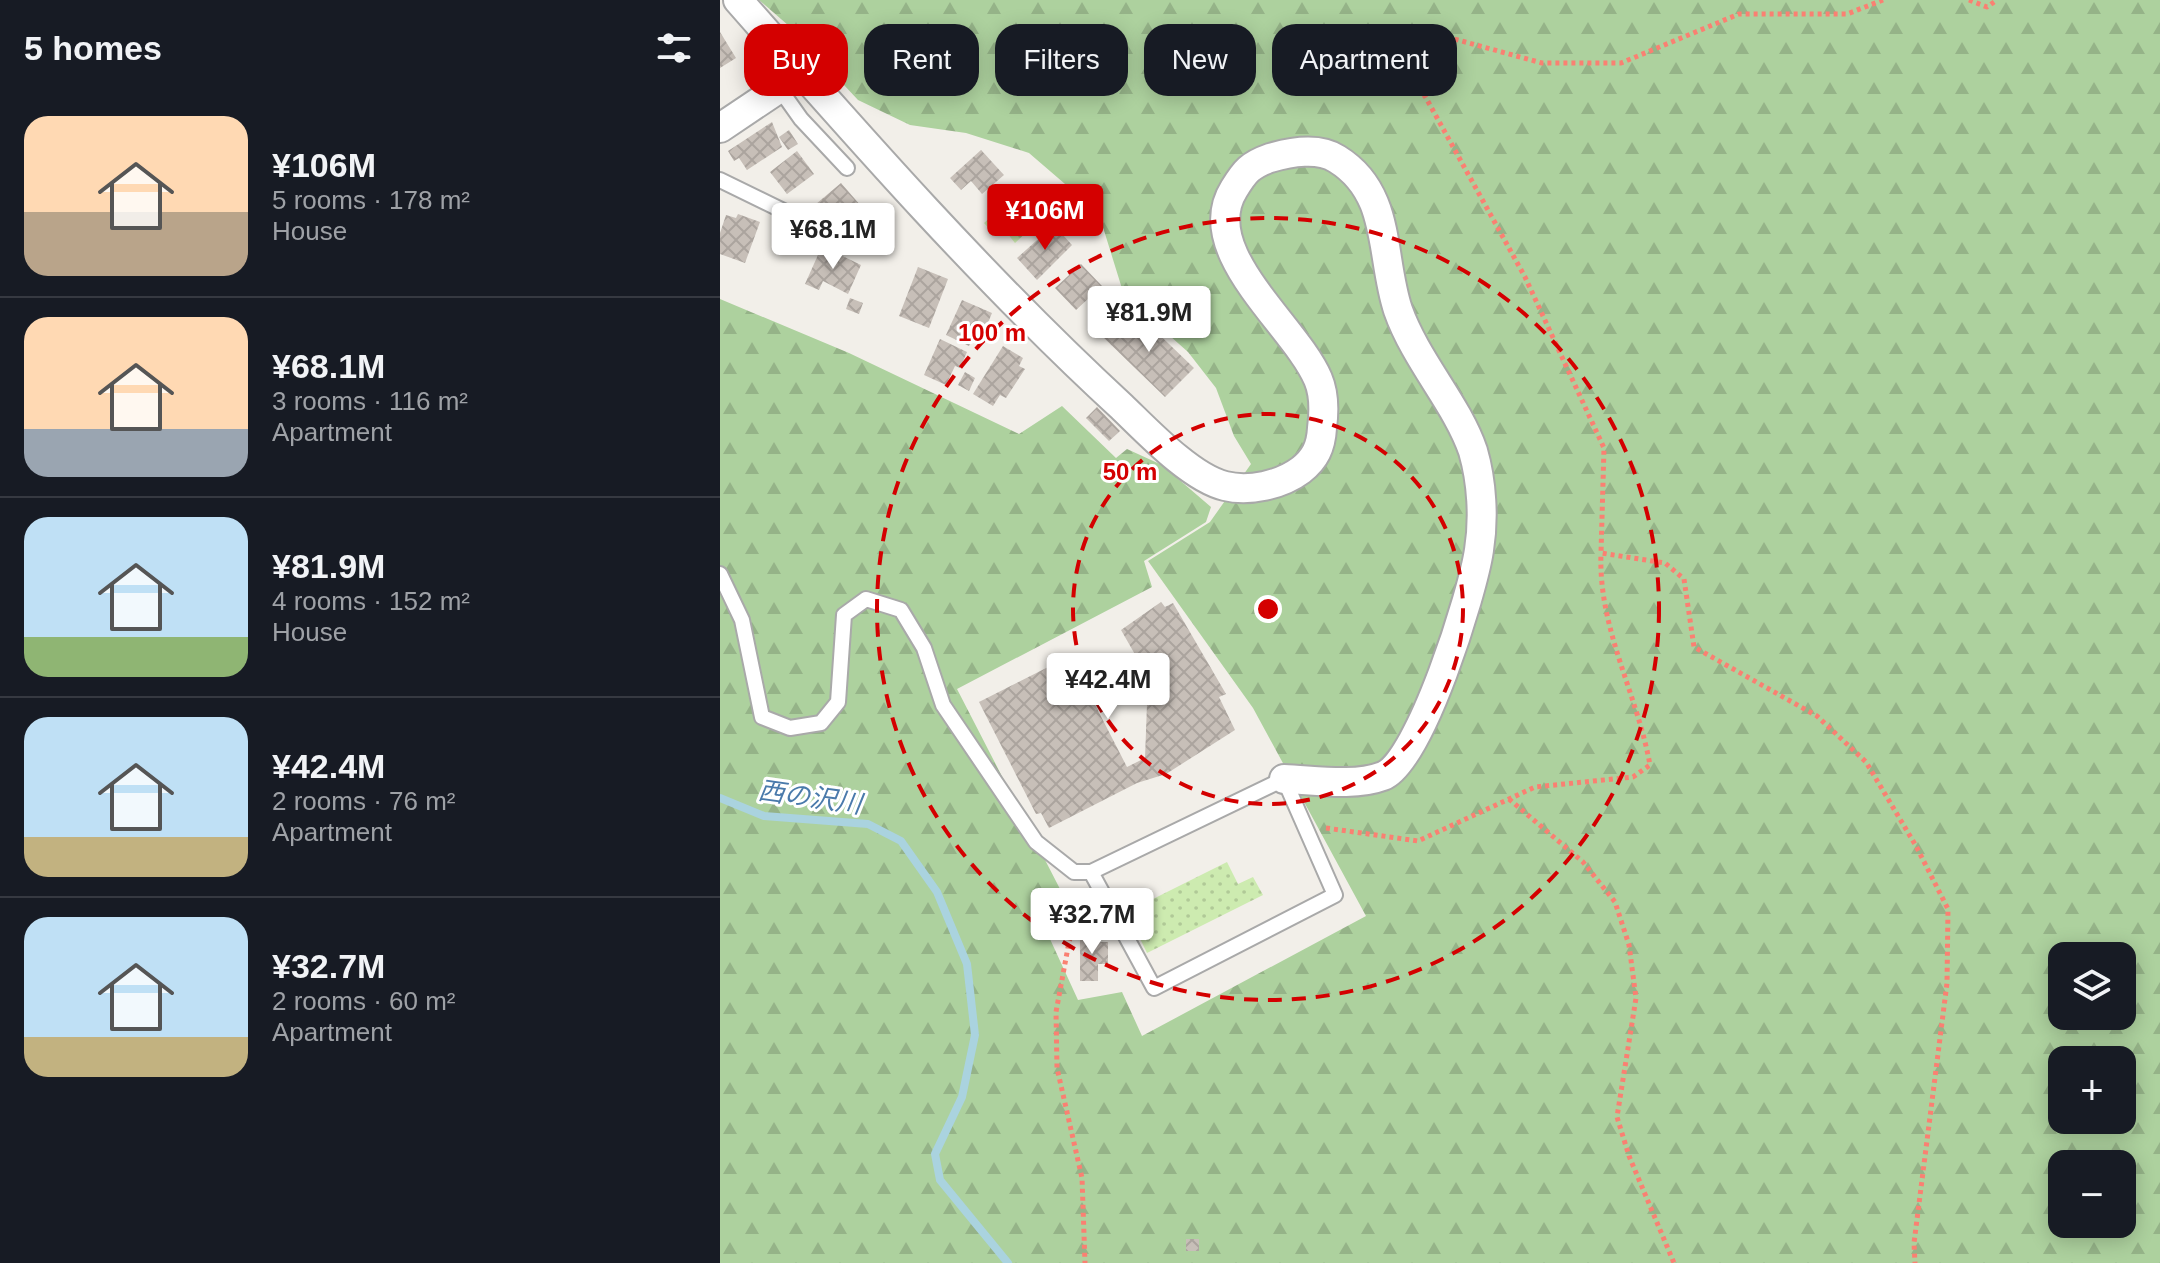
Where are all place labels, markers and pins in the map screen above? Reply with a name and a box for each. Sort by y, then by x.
pin: ¥106M [989,184,1101,252]
pin: ¥68.1M [768,203,898,271]
pin: ¥81.9M [1084,286,1214,354]
centre of rings [1254,595,1282,623]
pin: ¥42.4M [1043,653,1173,721]
pin: ¥32.7M [1027,888,1157,956]

